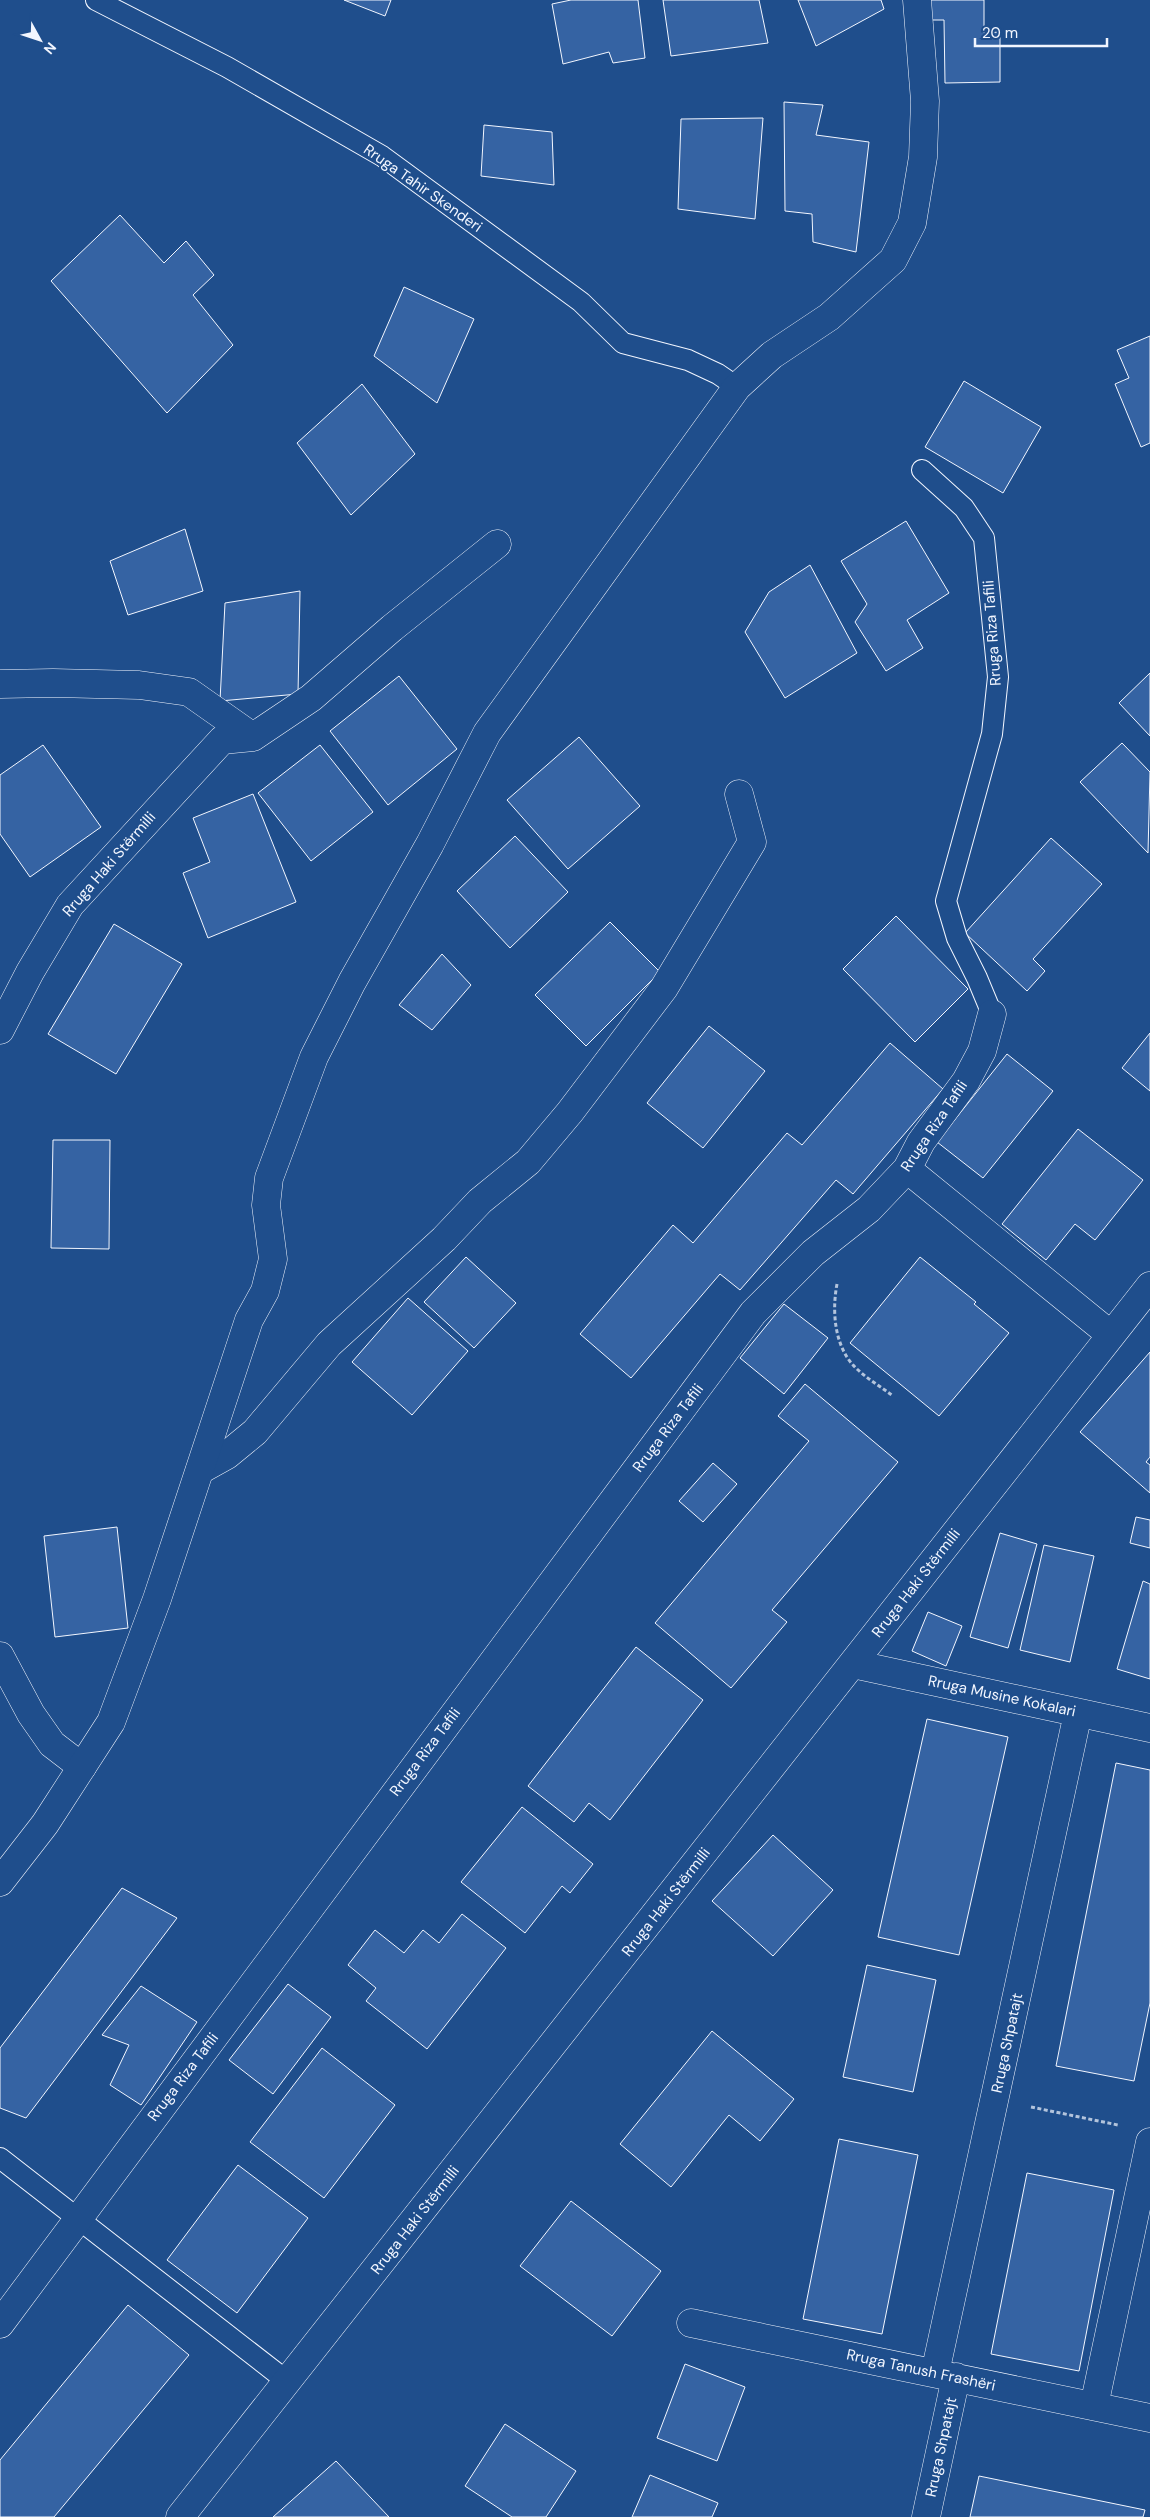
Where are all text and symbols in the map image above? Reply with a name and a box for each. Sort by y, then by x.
north arrow [15,15,65,65]
scale bar [975,15,1108,47]
text: 20 m [982,23,1018,43]
text: N [40,39,60,58]
street label: Rruga Tahir Skenderi [360,139,486,237]
street label: Rruga Riza Tafili [978,579,1006,687]
street label: Rruga Haki Stërmilli [58,807,160,921]
street label: Rruga Riza Tafili [896,1076,972,1176]
street label: Rruga Riza Tafili [628,1380,708,1476]
street label: Rruga Haki Stërmilli [867,1525,965,1641]
street label: Rruga Musine Kokalari [926,1671,1078,1721]
street label: Rruga Riza Tafili [385,1704,465,1800]
street label: Rruga Haki Stërmilli [617,1844,715,1960]
street label: Rruga Shpatajt [987,1991,1027,2095]
street label: Rruga Riza Tafili [143,2029,223,2125]
street label: Rruga Haki Stërmilli [366,2162,464,2278]
street label: Rruga Tanush Frashëri [845,2344,997,2396]
street label: Rruga Shpatajt [921,2395,961,2499]

